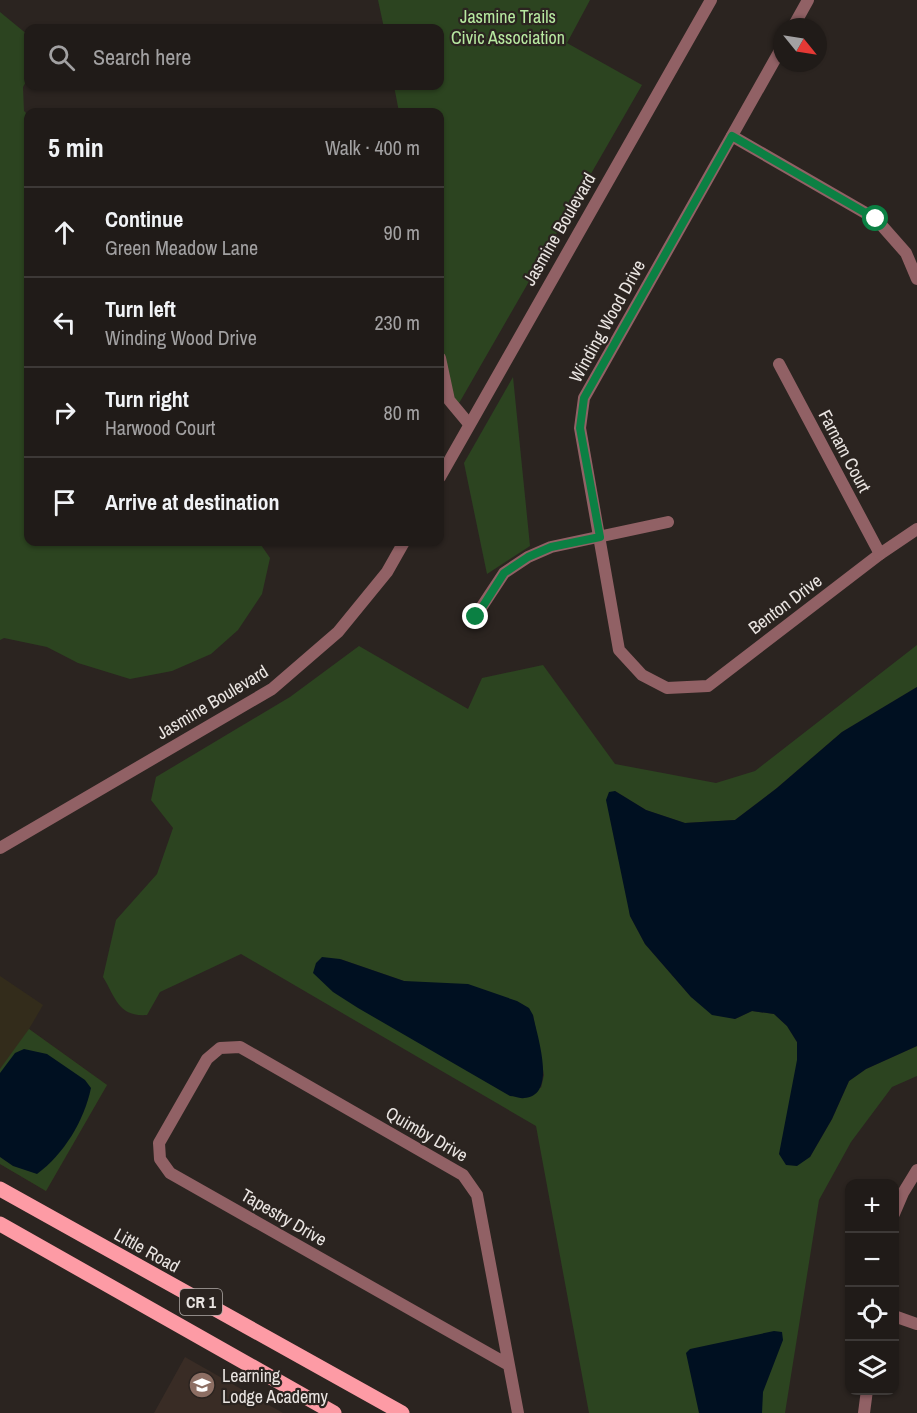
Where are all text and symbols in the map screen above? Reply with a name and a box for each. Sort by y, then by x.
park label: Jasmine Trails Civic Association [451,4,565,50]
north arrow [773,18,827,72]
search box [24,24,444,90]
icon: search [45,41,78,74]
text: Search here [93,42,191,72]
text: 5 min [48,130,104,165]
text: Walk · 400 m [325,134,420,161]
street label: Jasmine Boulevard [517,168,601,290]
text: Continue [105,204,183,234]
route start [862,205,888,231]
icon: ahead [48,216,81,249]
text: 90 m [384,219,420,246]
text: Green Meadow Lane [105,234,258,261]
street label: Winding Wood Drive [563,255,651,387]
text: Turn left [105,294,176,324]
icon: left [48,306,81,339]
text: 230 m [374,309,420,336]
text: Winding Wood Drive [105,324,257,351]
text: Turn right [105,384,189,414]
icon: right [48,396,81,429]
text: 80 m [384,399,420,426]
street label: Farnam Court [813,405,877,497]
text: Harwood Court [105,414,215,441]
icon: arrive [48,486,81,519]
text: Arrive at destination [105,487,279,517]
street label: Benton Drive [743,568,827,640]
route end [462,603,488,629]
street label: Jasmine Boulevard [151,659,273,745]
street label: Quimby Drive [381,1100,473,1168]
map controls [845,1179,899,1395]
button: + [845,1179,899,1233]
street label: Tapestry Drive [236,1182,332,1252]
street label: Little Road [110,1222,184,1278]
button: − [845,1233,899,1287]
button: locate [845,1287,899,1341]
road number: CR 1 [180,1289,222,1315]
button: layers [845,1341,899,1395]
place label: Learning Lodge Academy [222,1363,328,1409]
school or university icon: Learning Lodge Academy [187,1370,217,1400]

